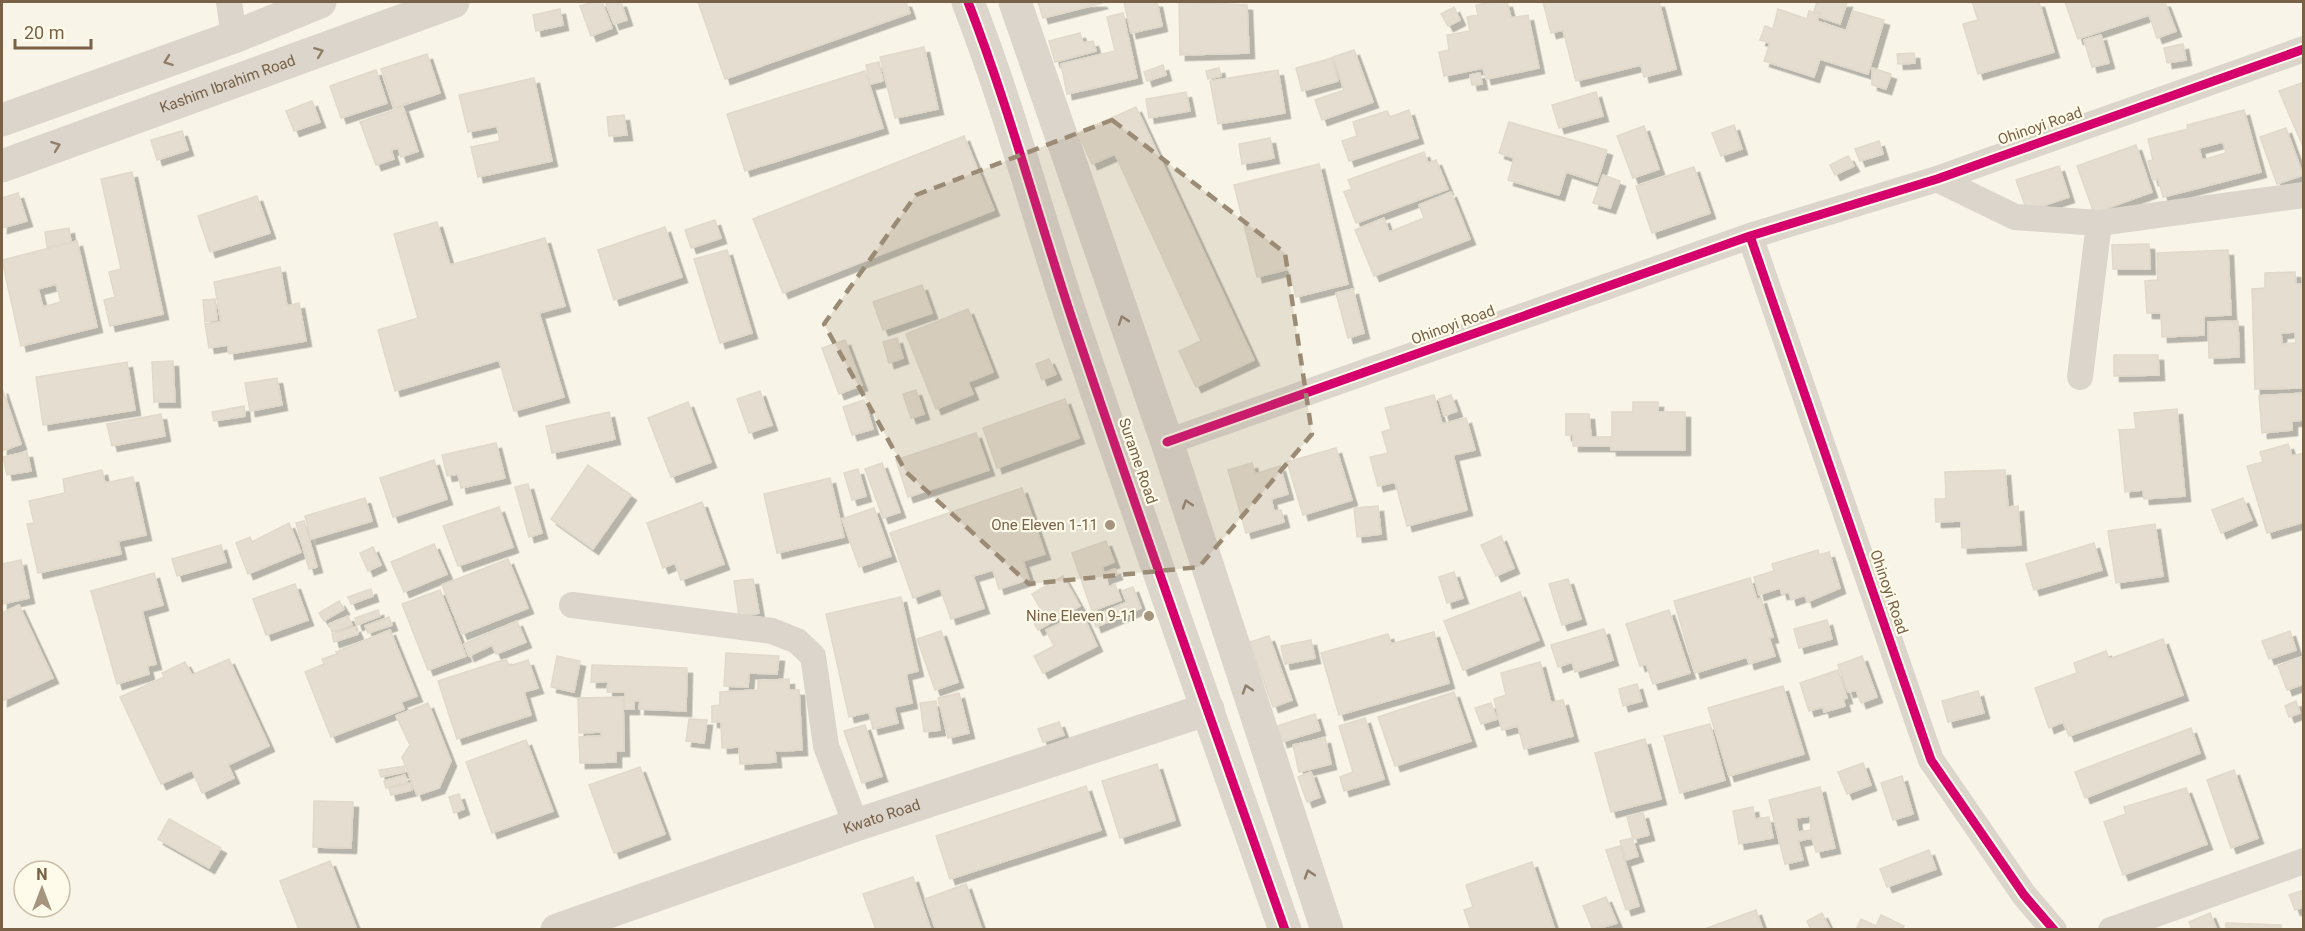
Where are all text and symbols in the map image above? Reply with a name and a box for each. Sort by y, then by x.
scale bar [15,12,92,50]
text: 20 m [24,22,64,43]
one-way arrow [313,46,324,59]
street label: Kashim Ibrahim Road [157,51,298,117]
one-way arrow [163,53,174,66]
street label: Ohinoyi Road [1996,103,2084,149]
one-way arrow [51,141,61,154]
street label: Ohinoyi Road [1409,302,1497,348]
one-way arrow [1117,315,1130,325]
street label: Surame Road [1115,416,1161,506]
one-way arrow [1182,499,1194,510]
place label: One Eleven 1-11 [991,516,1098,534]
marker: One Eleven 1-11 [1103,518,1117,532]
street label: Ohinoyi Road [1866,548,1912,636]
place label: Nine Eleven 9-11 [1026,607,1137,625]
marker: Nine Eleven 9-11 [1142,609,1156,623]
one-way arrow [1242,684,1255,695]
street label: Kwato Road [841,795,923,838]
north arrow [12,859,72,919]
text: N [36,865,48,884]
one-way arrow [1304,869,1316,880]

